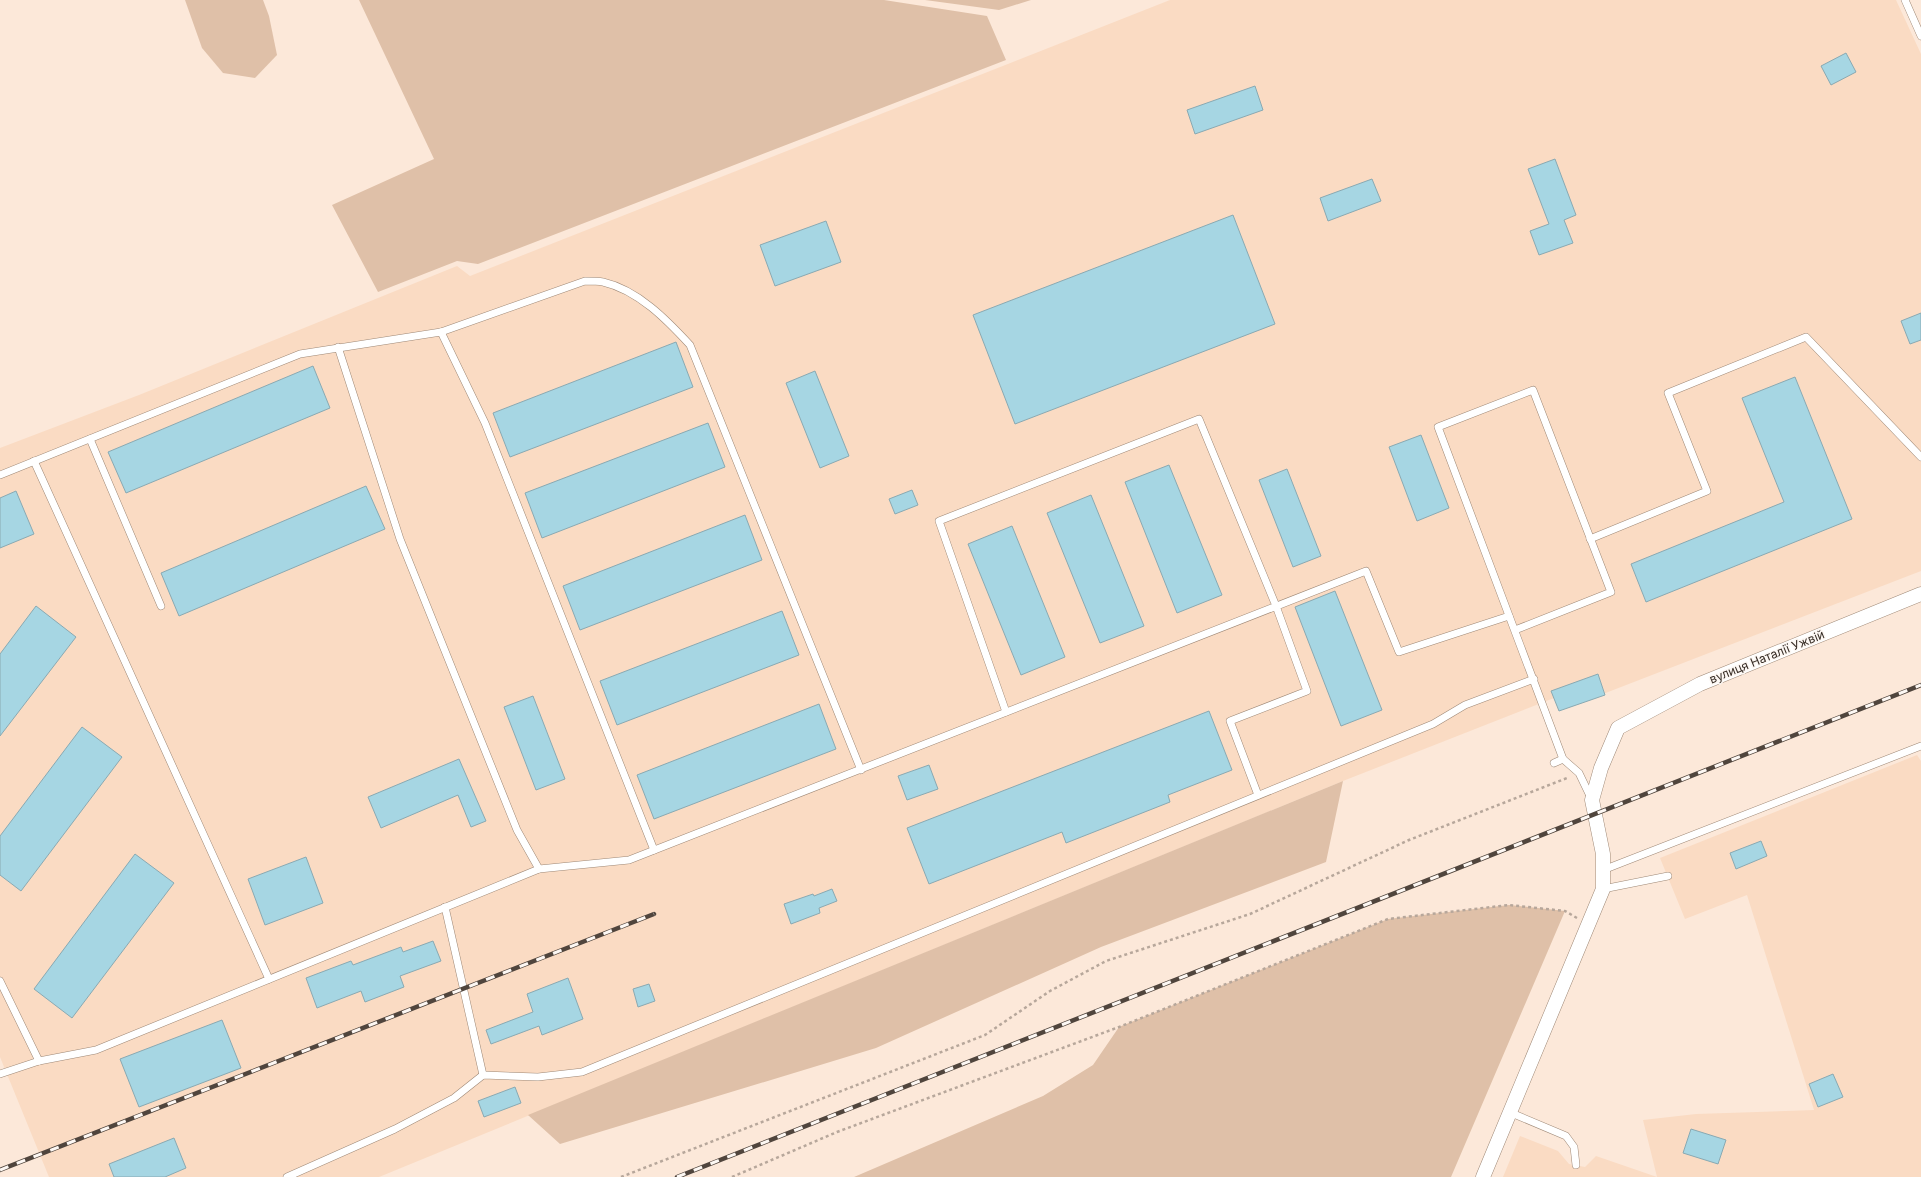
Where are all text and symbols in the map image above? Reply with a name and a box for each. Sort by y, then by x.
street label: вулиця Наталії Ужвій [1707,627,1827,686]

